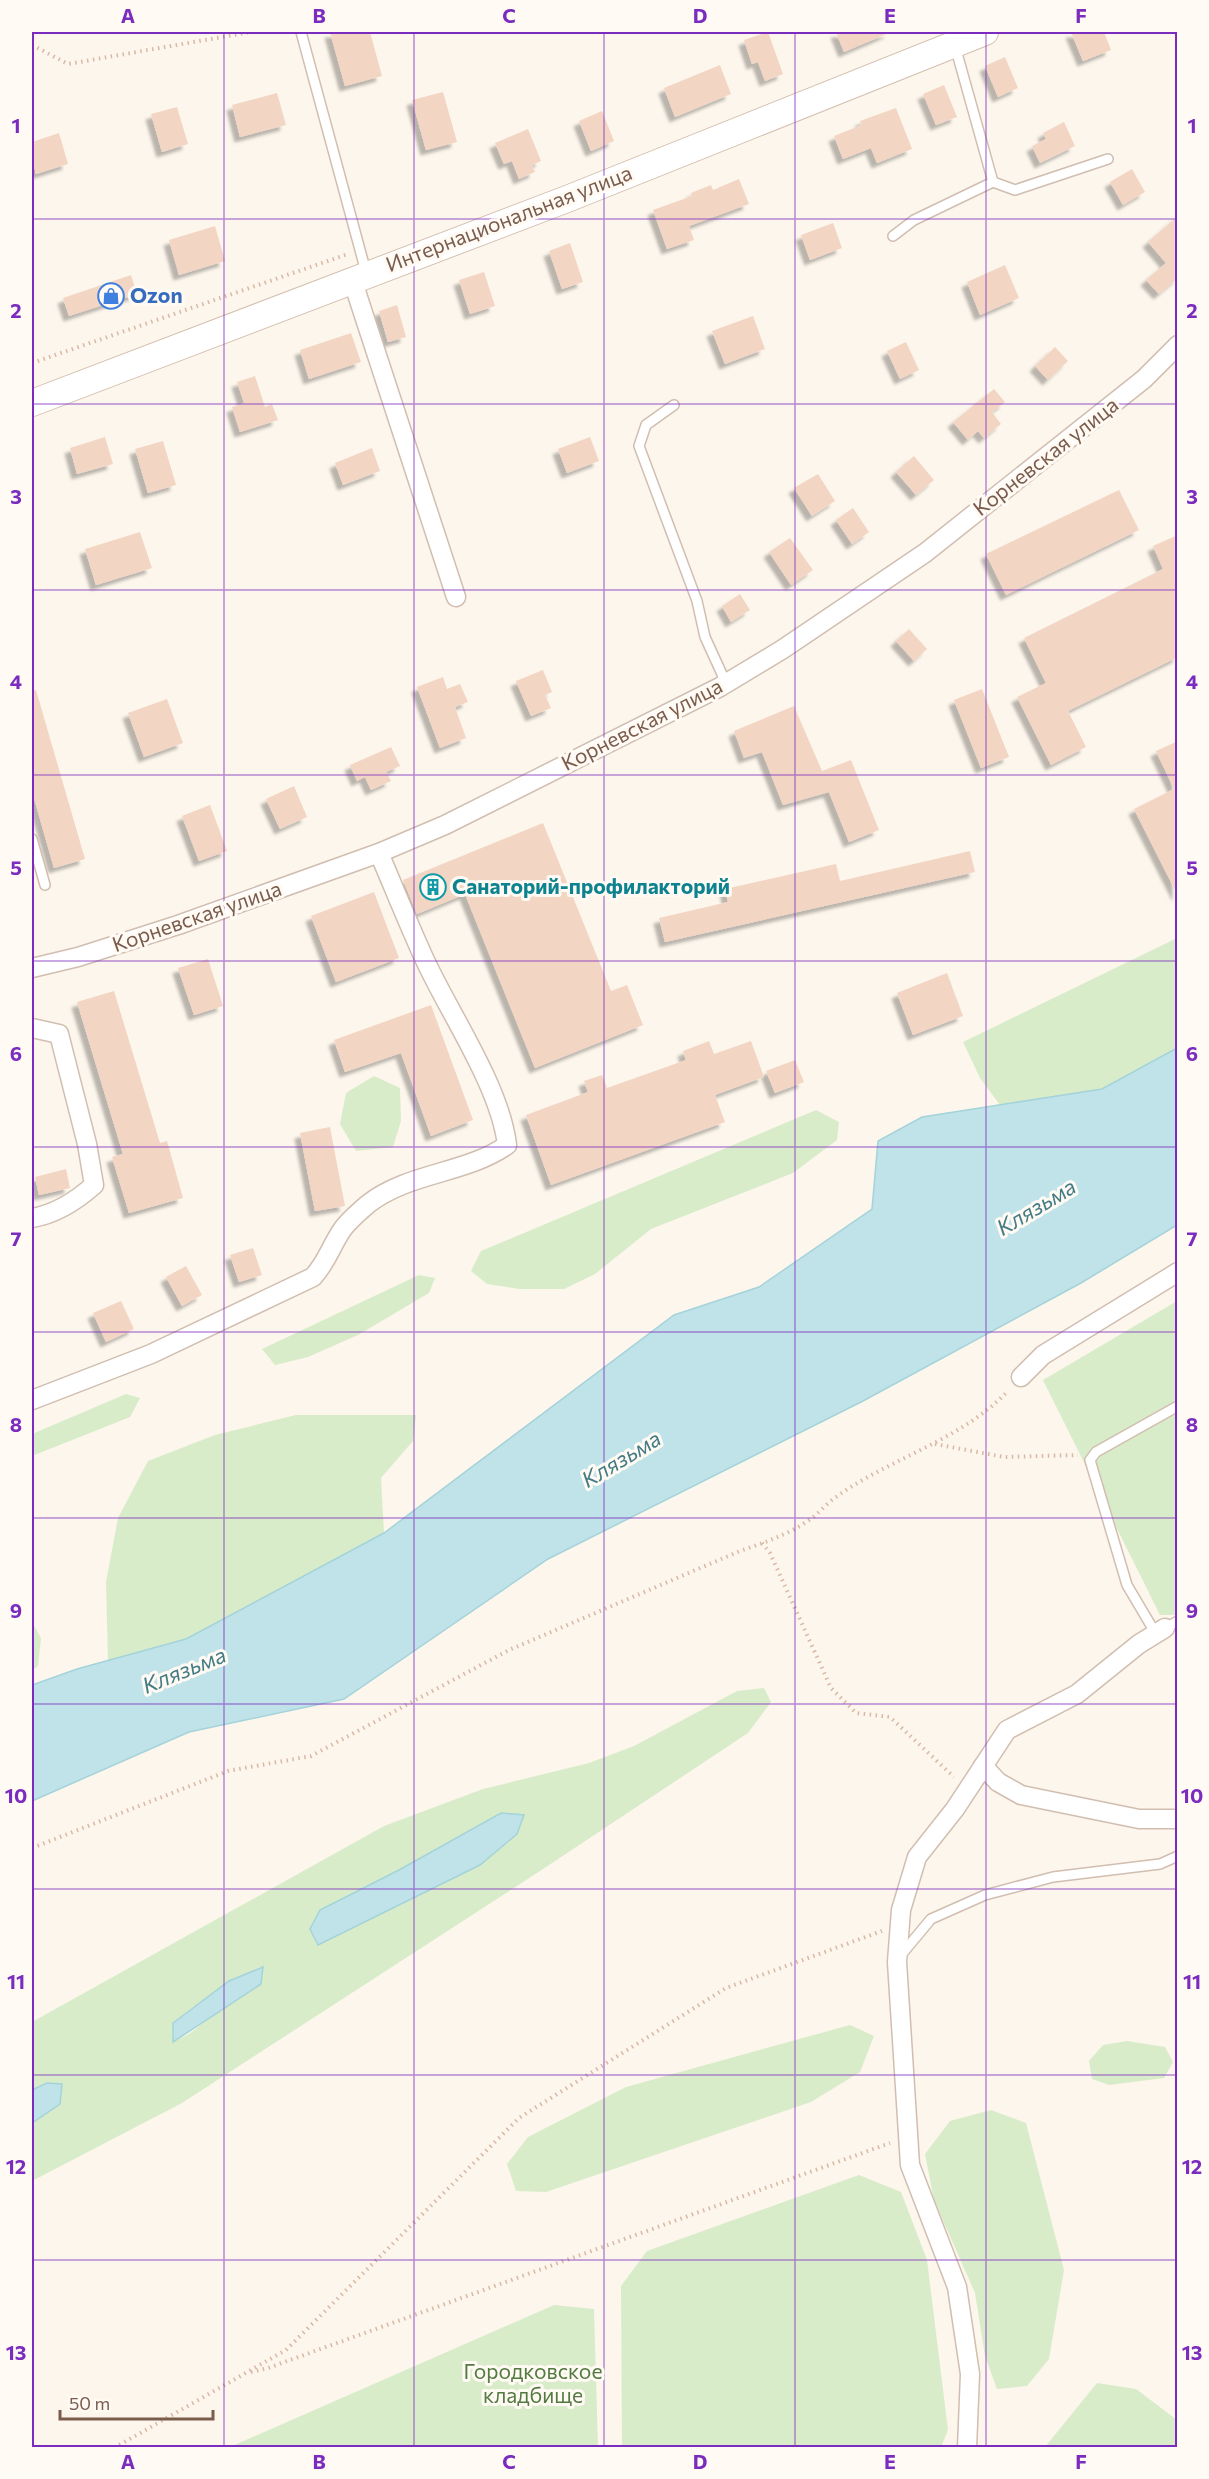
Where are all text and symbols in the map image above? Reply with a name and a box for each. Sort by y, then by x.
text: A [121,3,135,27]
text: B [312,3,326,27]
text: C [502,3,516,27]
text: D [693,3,707,27]
text: E [884,3,896,27]
text: F [1075,3,1087,27]
text: 1 [11,113,21,137]
text: 1 [1187,113,1197,137]
street label: Интернациональная улица [382,159,635,276]
shop icon: Ozon [96,281,126,311]
place label: Ozon [130,282,183,307]
text: 2 [10,298,22,322]
text: 2 [1186,298,1198,322]
street label: Корневская улица [968,391,1123,520]
text: 3 [10,484,22,508]
text: 3 [1186,484,1198,508]
text: 4 [10,669,22,693]
text: 4 [1186,669,1198,693]
street label: Корневская улица [557,672,726,775]
text: 5 [10,855,22,879]
text: 5 [1186,855,1198,879]
building icon: Санаторий-профилакторий [418,872,448,902]
place label: Санаторий-профилакторий [452,873,730,898]
street label: Корневская улица [109,875,284,956]
text: 6 [10,1041,22,1065]
text: 6 [1186,1041,1198,1065]
water label: Клязьма [991,1172,1080,1241]
text: 7 [11,1226,22,1250]
text: 7 [1187,1226,1198,1250]
text: 8 [10,1412,22,1436]
text: 8 [1186,1412,1198,1436]
water label: Клязьма [576,1424,665,1493]
text: 9 [10,1598,22,1622]
text: 9 [1186,1598,1198,1622]
water label: Клязьма [138,1641,230,1699]
text: 10 [5,1783,27,1807]
text: 10 [1181,1783,1203,1807]
text: 11 [7,1969,25,1993]
text: 11 [1183,1969,1201,1993]
text: 12 [6,2154,26,2178]
text: 12 [1182,2154,1202,2178]
text: 13 [6,2340,26,2364]
text: 13 [1182,2340,1202,2364]
park label: Городковское кладбище [464,2358,602,2407]
scale bar [60,2383,213,2421]
text: 50 m [69,2392,110,2414]
text: A [121,2449,135,2473]
text: B [312,2449,326,2473]
text: C [502,2449,516,2473]
text: D [693,2449,707,2473]
text: E [884,2449,896,2473]
text: F [1075,2449,1087,2473]

